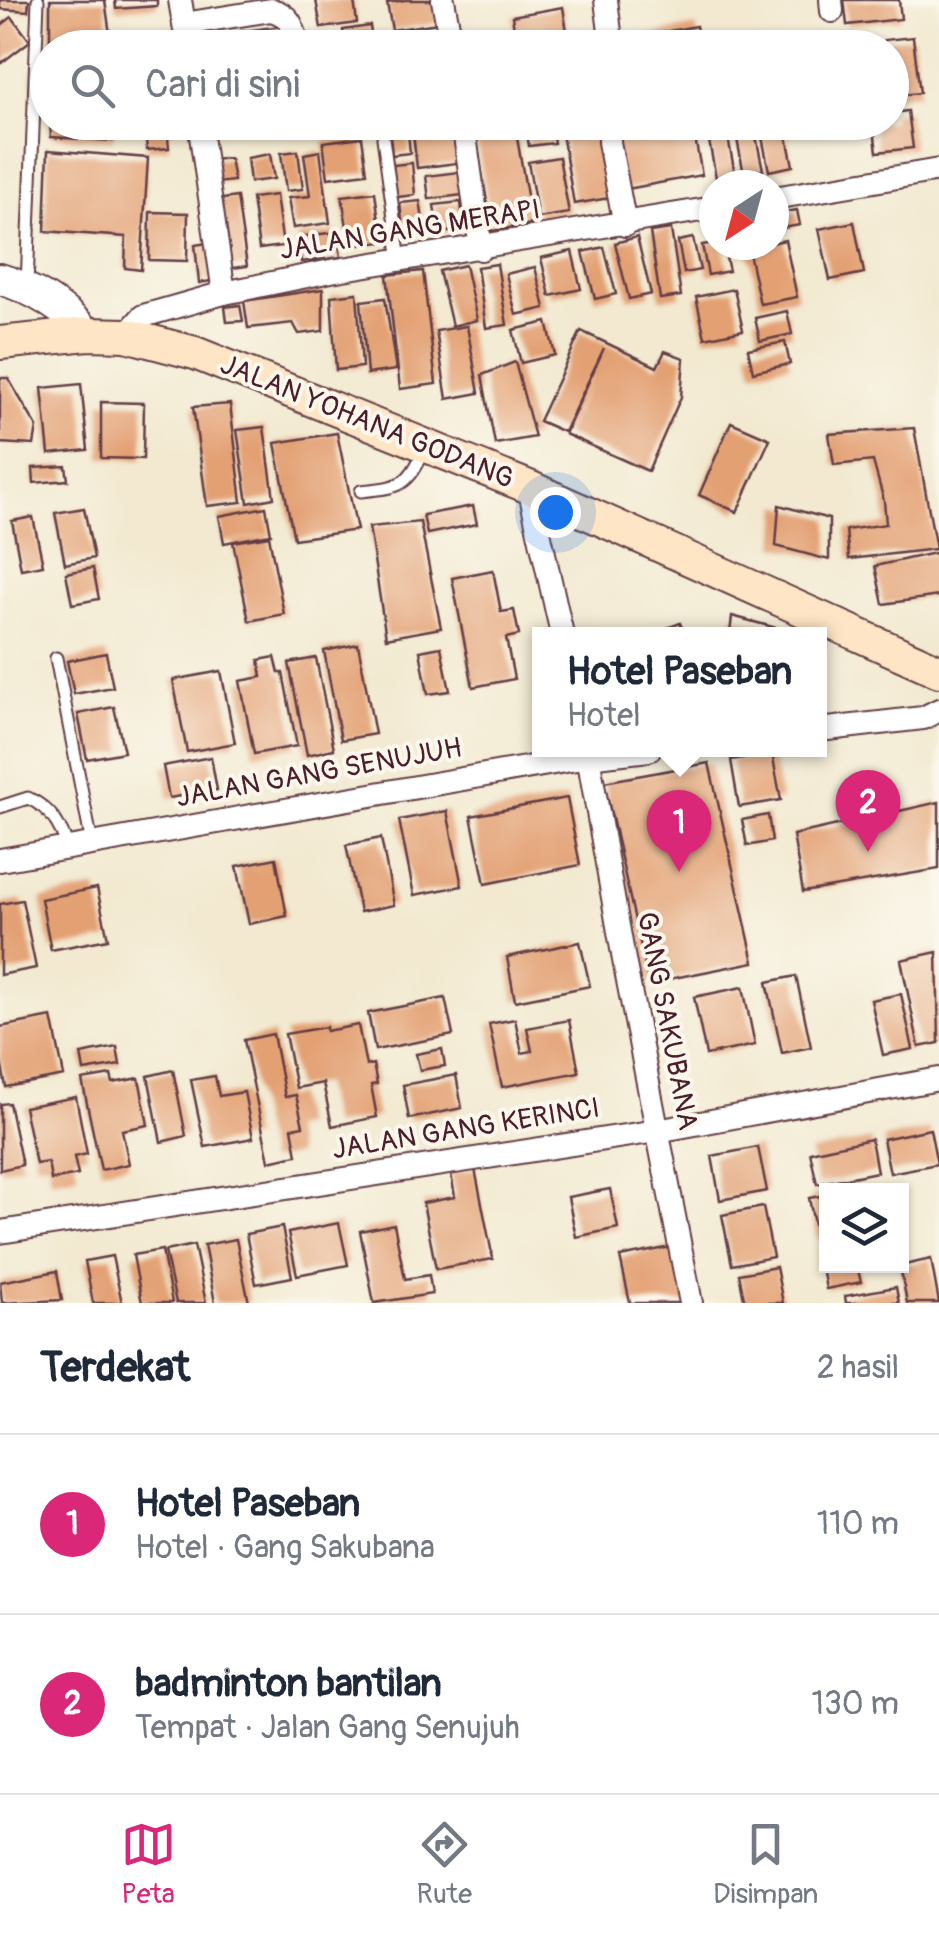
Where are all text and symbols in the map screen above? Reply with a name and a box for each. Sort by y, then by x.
search box [30,30,909,140]
icon: search [65,58,120,113]
text: Cari di sini [145,61,300,109]
north arrow [699,170,789,260]
street label: JALAN GANG MERAPI [277,192,543,268]
street label: JALAN YOHANA GODANG [215,347,519,497]
your location [530,487,581,538]
popup [532,627,827,757]
text: Hotel Paseban [567,648,792,696]
text: Hotel [567,696,641,736]
street label: JALAN GANG SENUJUH [173,731,465,815]
pin: 2 [836,770,900,852]
pin: 1 [646,790,712,872]
street label: GANG SAKUBANA [629,909,705,1133]
street label: JALAN GANG KERINCI [330,1091,602,1167]
map controls [819,1183,909,1273]
button: layers [819,1183,909,1273]
text: Terdekat [40,1342,190,1394]
text: 2 hasil [817,1348,899,1388]
text: Hotel Paseban [135,1480,360,1528]
text: 1 [66,1504,79,1544]
text: 110 m [817,1504,899,1544]
text: Hotel · Gang Sakubana [135,1528,435,1568]
text: badminton bantilan [135,1660,442,1708]
text: 2 [64,1684,81,1724]
text: 130 m [811,1684,899,1724]
text: Tempat · Jalan Gang Senujuh [135,1708,520,1748]
tab: Peta [121,1817,176,1912]
tab: Rute [417,1817,472,1912]
tab: Disimpan [713,1817,818,1912]

